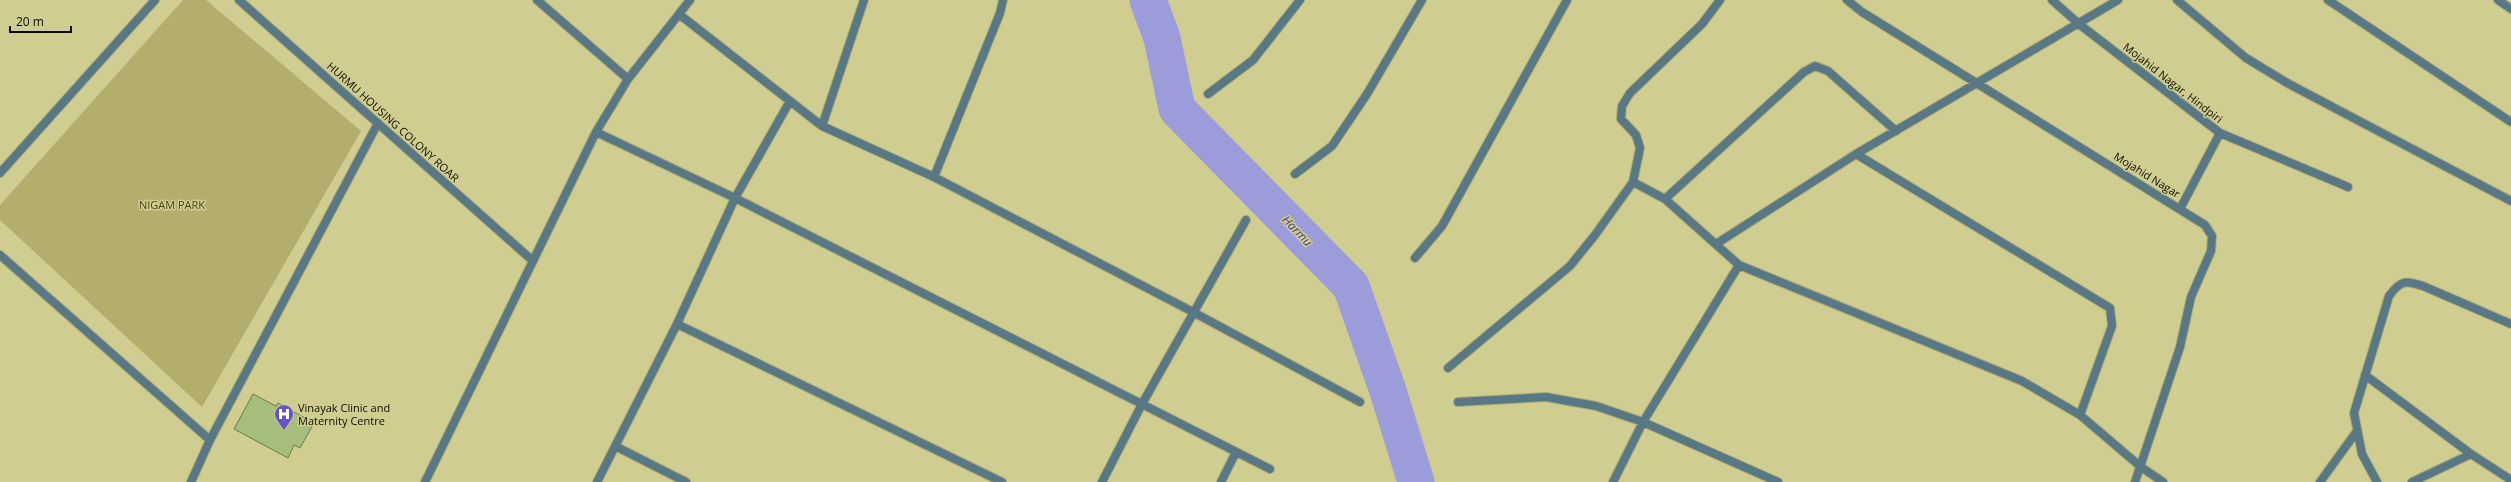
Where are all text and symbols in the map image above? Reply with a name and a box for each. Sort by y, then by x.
scale bar [10,8,71,34]
text: 20 m [16,13,44,30]
street label: Mojahid Nagar, Hindpiri [2120,39,2226,126]
street label: HURMU HOUSING COLONY ROAR [324,58,463,185]
street label: Mojahid Nagar [2111,148,2184,201]
park label: NIGAM PARK [139,197,205,212]
water label: Harmu [1278,211,1316,250]
place label: Vinayak Clinic and Maternity Centre [298,400,390,428]
hospital icon: Vinayak Clinic and Maternity Centre [273,403,295,431]

